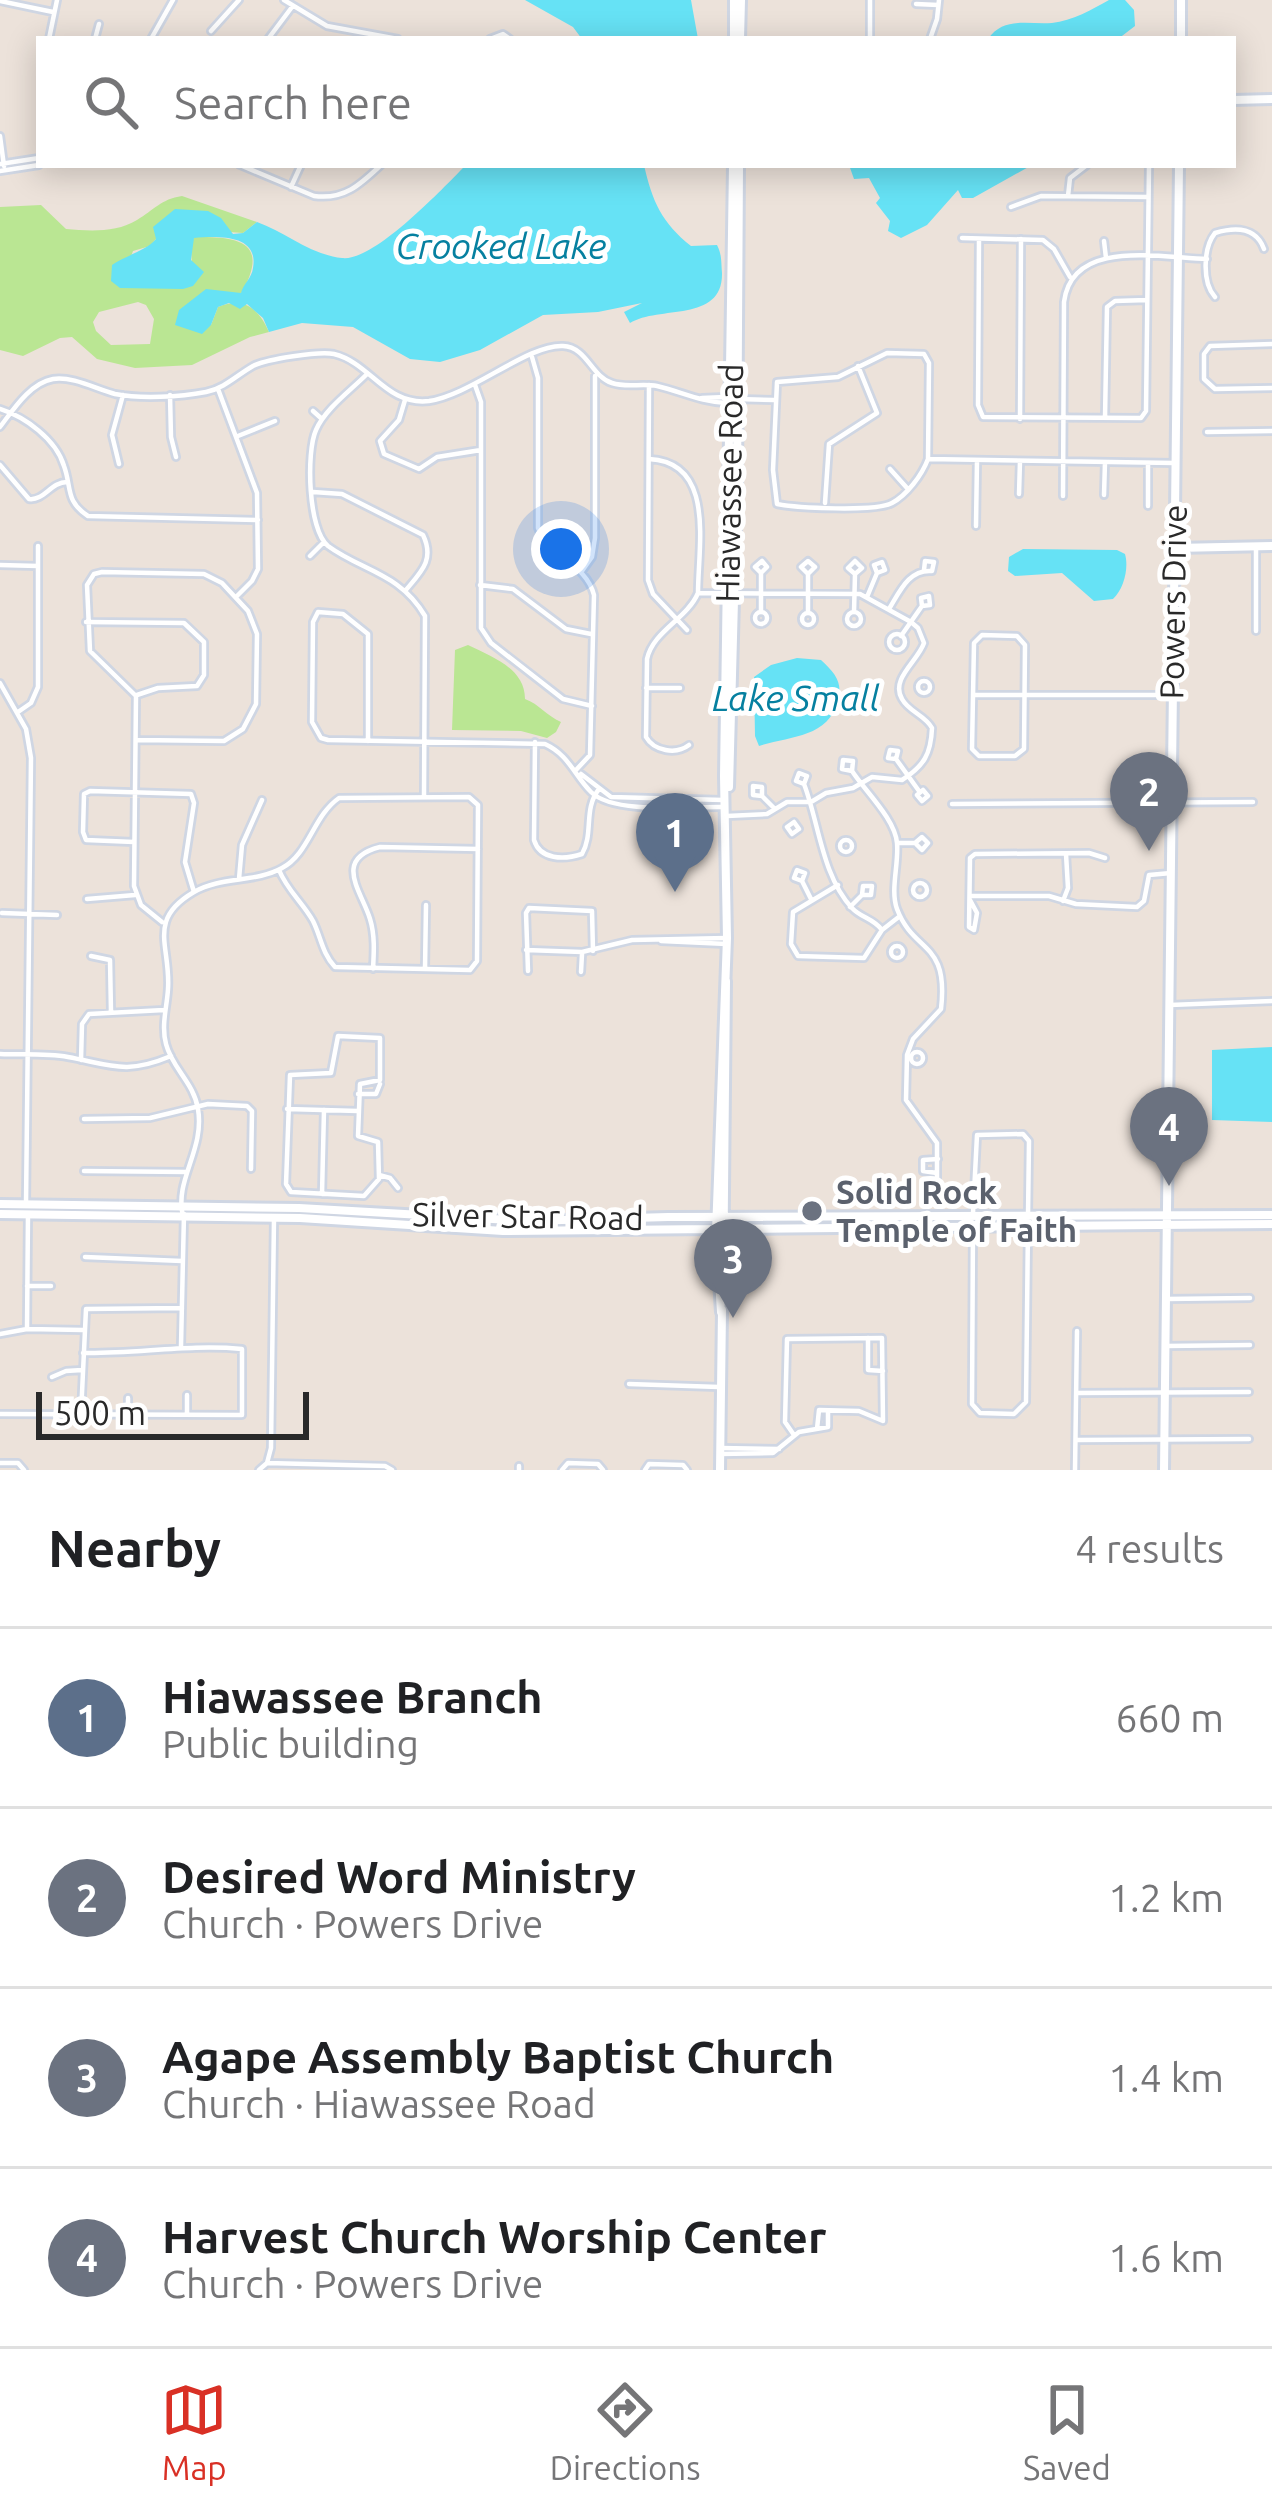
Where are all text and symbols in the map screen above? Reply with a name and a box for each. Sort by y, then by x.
search box [36,36,1236,168]
icon: search [78,69,144,135]
text: Search here [174,77,412,128]
water label: Crooked Lake [396,225,606,266]
street label: Hiawassee Road [708,363,749,603]
street label: Powers Drive [1152,504,1193,700]
your location [531,519,591,579]
water label: Lake Small [712,677,880,718]
pin: 2 [1110,752,1188,851]
pin: 1 [636,793,714,892]
pin: 4 [1130,1087,1208,1186]
place label: Solid Rock Temple of Faith [836,1173,1077,1248]
street label: Silver Star Road [412,1195,644,1236]
marker: Solid Rock Temple of Faith [799,1198,825,1224]
pin: 3 [694,1219,772,1318]
scale bar [36,1386,309,1439]
text: 500 m [54,1394,146,1431]
text: Nearby [48,1519,221,1577]
text: 4 results [1075,1527,1224,1570]
text: Hiawassee Branch [162,1671,543,1722]
text: 1 [76,1696,98,1739]
text: 660 m [1115,1696,1224,1739]
text: Public building [162,1722,419,1765]
text: Desired Word Ministry [162,1851,636,1902]
text: 2 [76,1876,98,1919]
text: 1.2 km [1108,1876,1224,1919]
text: Church · Powers Drive [162,1902,543,1945]
text: Agape Assembly Baptist Church [162,2031,834,2082]
text: 3 [76,2056,98,2099]
text: 1.4 km [1108,2056,1224,2099]
text: Church · Hiawassee Road [162,2082,596,2125]
text: Harvest Church Worship Center [162,2211,826,2262]
text: 4 [76,2236,98,2279]
text: 1.6 km [1108,2236,1224,2279]
text: Church · Powers Drive [162,2262,543,2305]
tab: Map [161,2377,227,2486]
tab: Directions [550,2377,700,2486]
tab: Saved [1023,2377,1111,2486]

